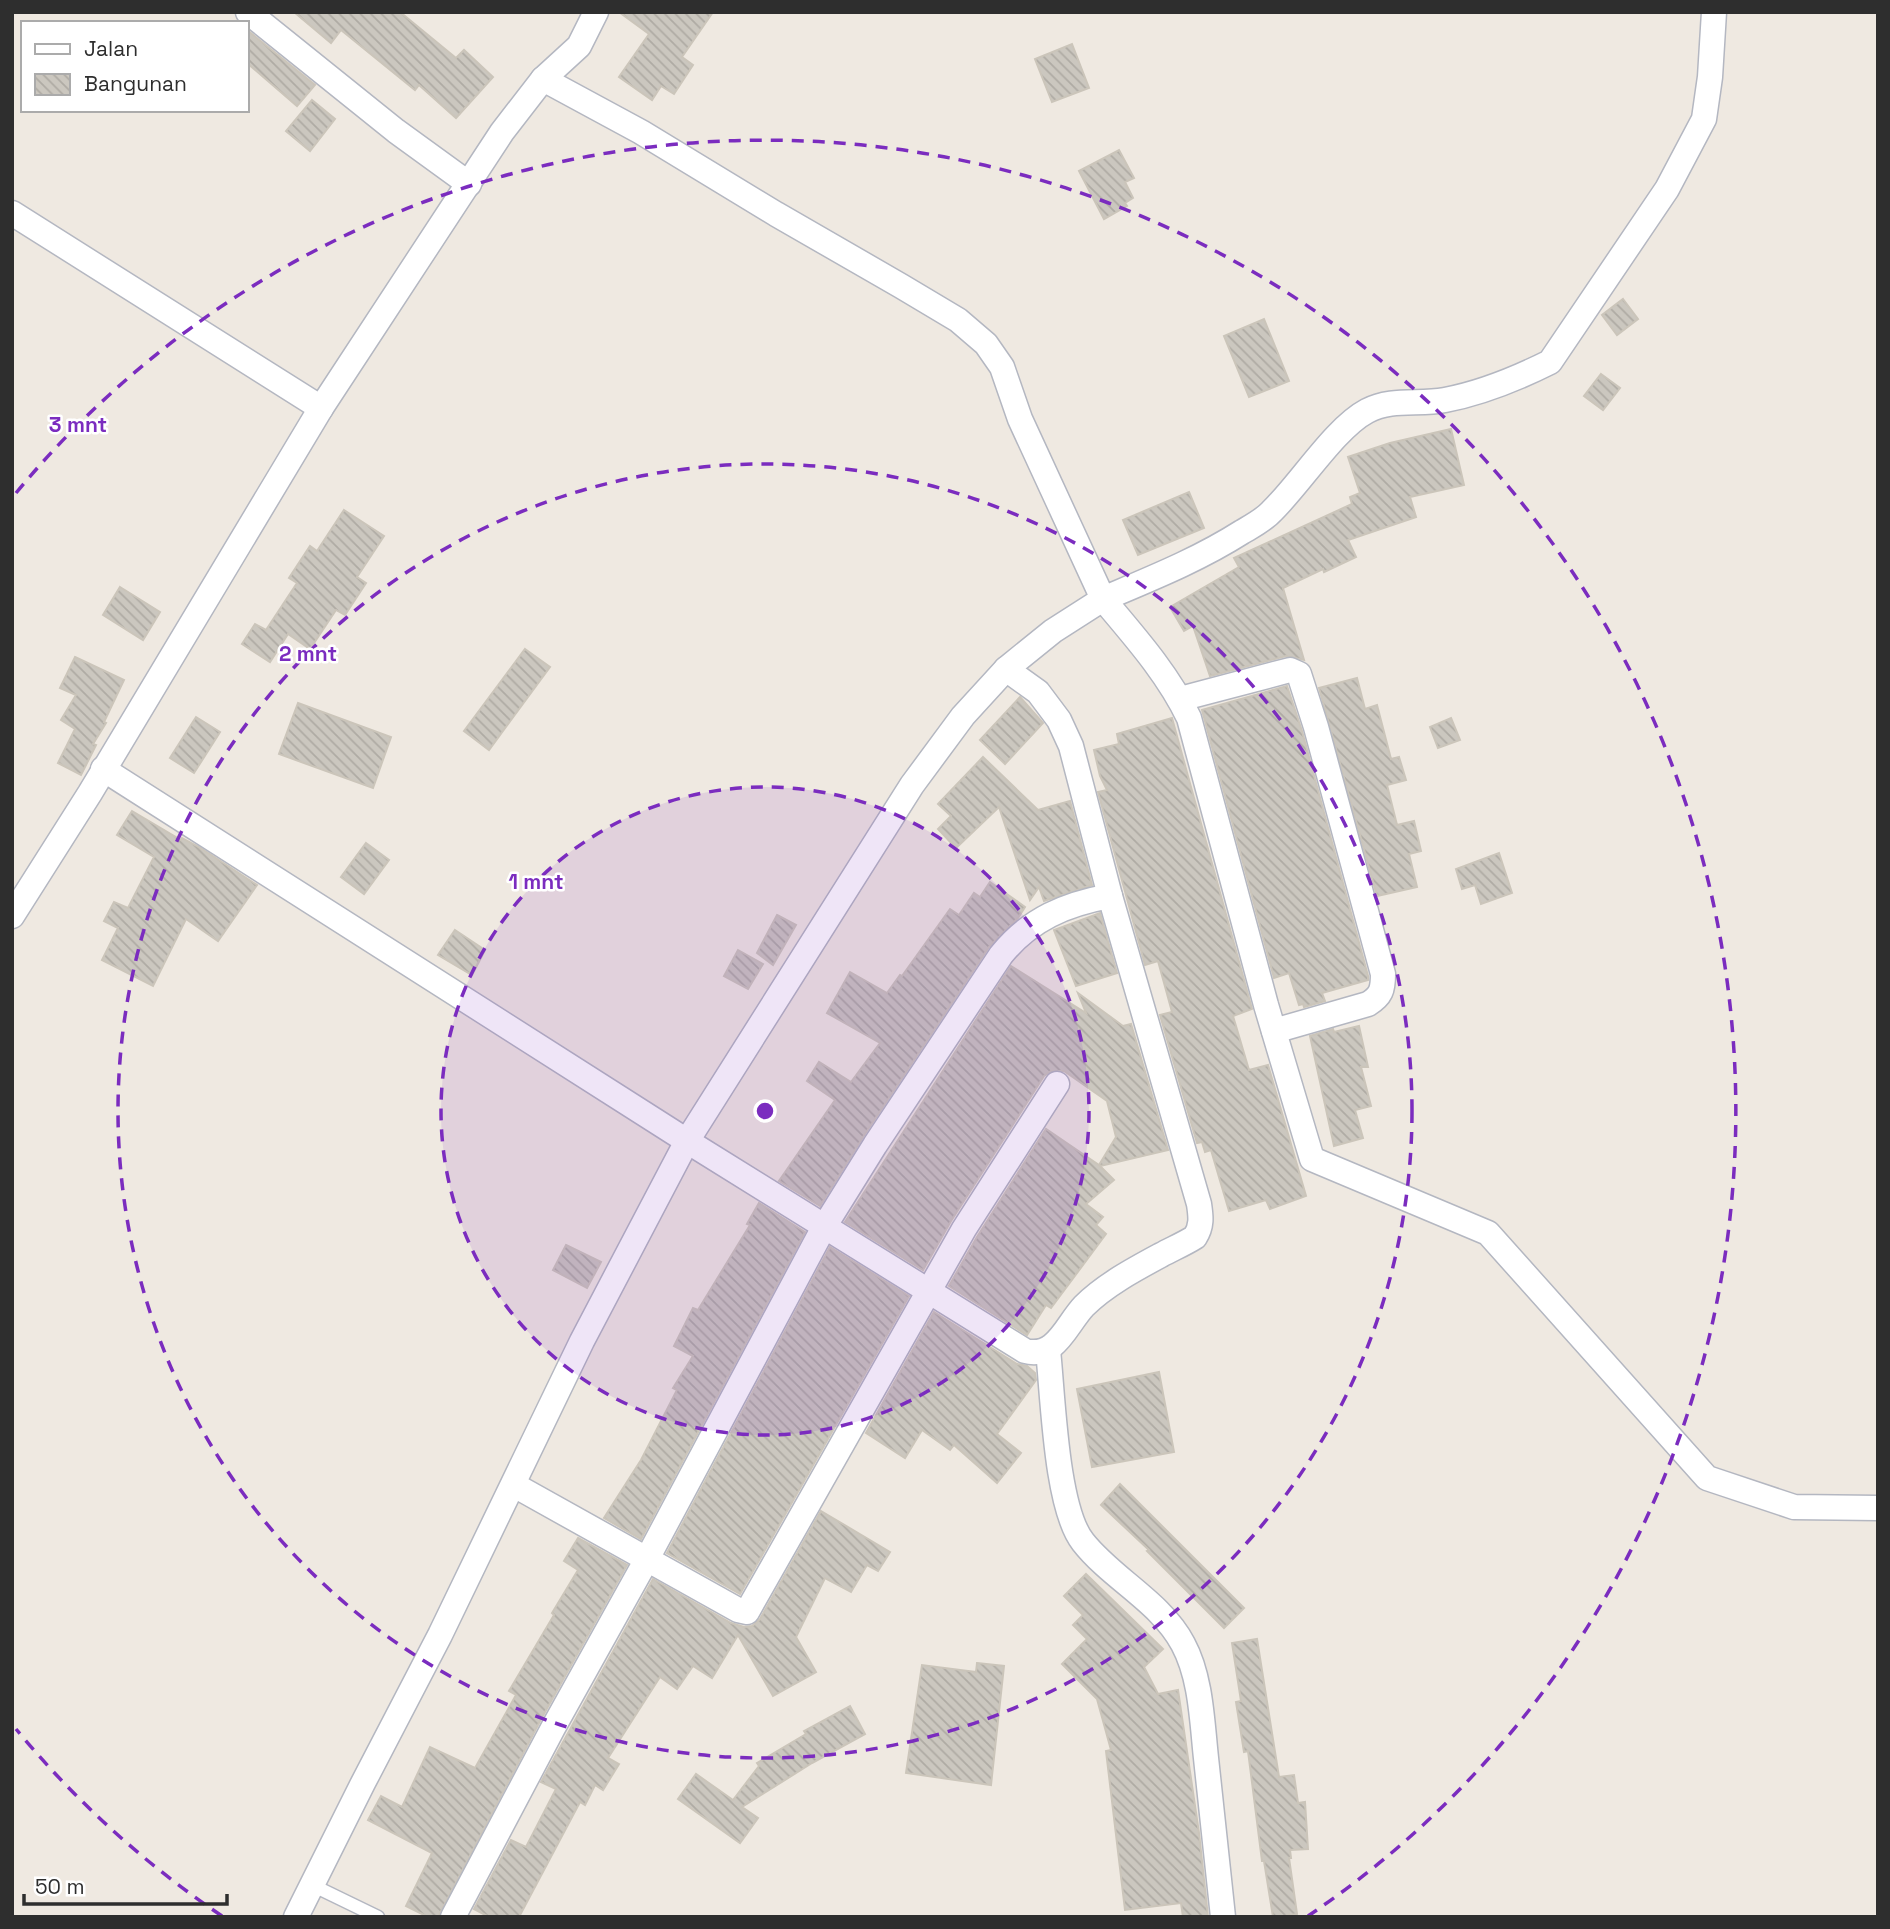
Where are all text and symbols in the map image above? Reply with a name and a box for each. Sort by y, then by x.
legend [21,21,248,112]
text: Jalan [84,35,138,62]
text: Bangunan [84,70,187,97]
text: 3 mnt [49,411,107,438]
text: 2 mnt [279,640,337,667]
text: 1 mnt [509,868,563,895]
centre of rings [753,1099,777,1123]
scale bar [24,1862,228,1906]
text: 50 m [35,1873,85,1900]

